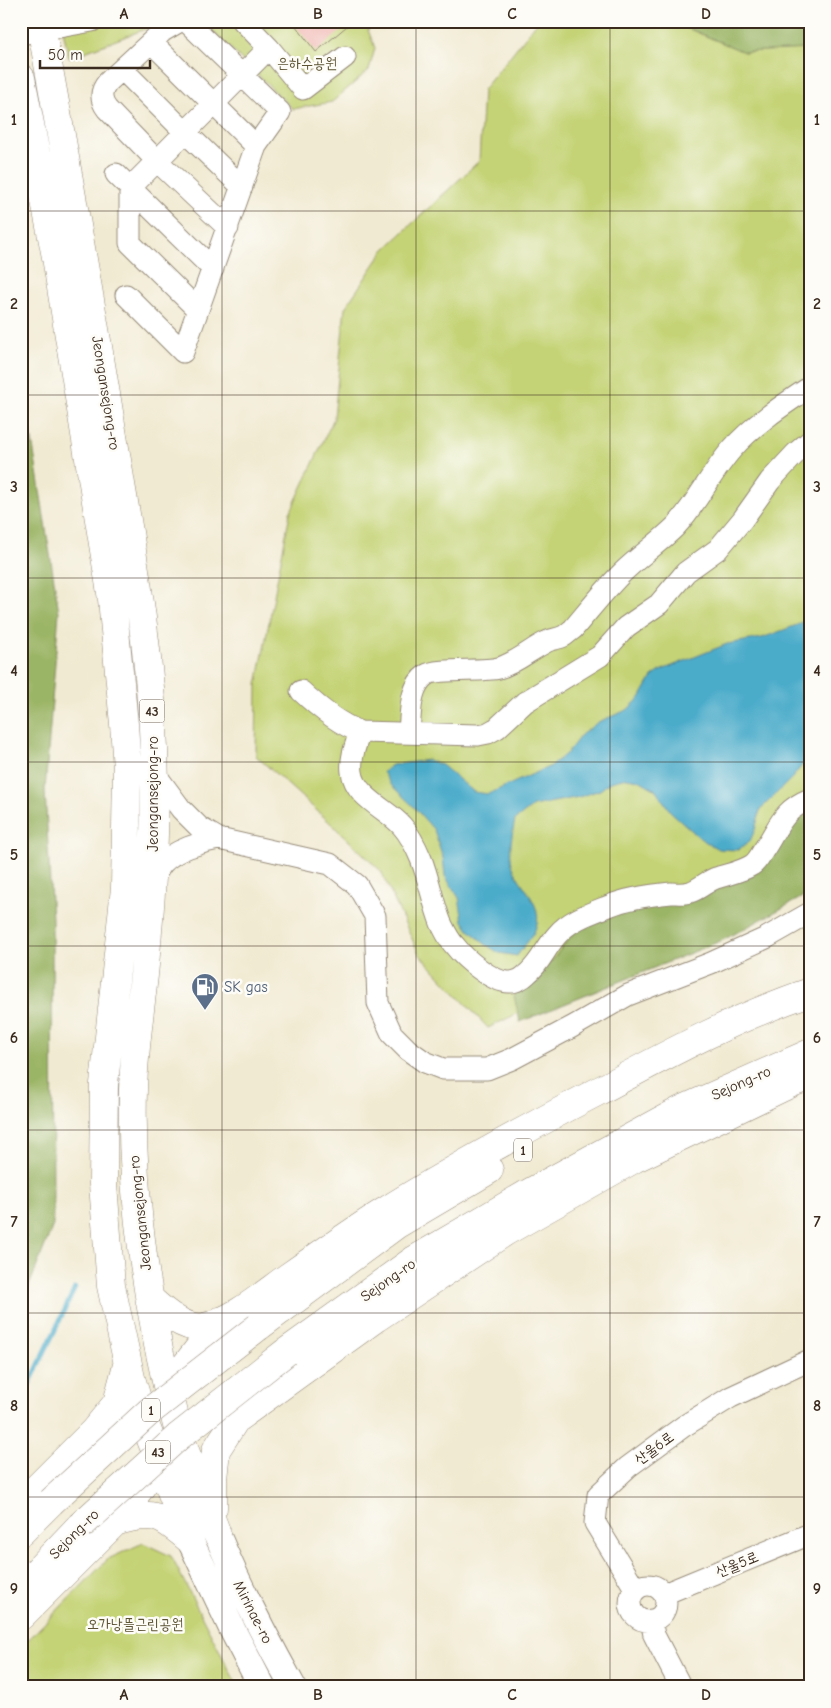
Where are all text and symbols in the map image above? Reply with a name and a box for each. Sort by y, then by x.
text: A [120,5,129,23]
text: B [313,5,323,23]
text: C [507,5,517,23]
text: D [701,5,711,23]
scale bar [40,38,150,70]
text: 50 m [48,46,83,64]
park label: 은하수공원 [277,54,337,72]
text: 1 [11,111,17,129]
text: 1 [814,111,820,129]
text: 2 [10,295,18,313]
text: 2 [813,295,821,313]
street label: Jeongansejong-ro [88,334,124,452]
text: 3 [10,478,18,496]
text: 3 [813,478,821,496]
text: 4 [10,662,18,680]
text: 4 [813,662,821,680]
road number: 43 [140,699,164,722]
street label: Jeongansejong-ro [144,736,162,852]
text: 5 [10,846,18,864]
text: 5 [813,846,821,864]
fuel station icon: SK gas [190,972,220,1011]
place label: SK gas [224,978,268,996]
text: 6 [10,1029,18,1047]
text: 6 [813,1029,821,1047]
street label: Sejong-ro [708,1062,774,1104]
road number: 1 [514,1138,532,1162]
street label: Jeongansejong-ro [125,1154,155,1271]
text: 7 [10,1213,18,1231]
text: 7 [813,1213,821,1231]
street label: Sejong-ro [357,1254,419,1305]
text: 8 [10,1397,18,1415]
text: 8 [813,1397,821,1415]
road number: 1 [142,1398,160,1422]
street label: 산울6로 [631,1428,677,1468]
road number: 43 [146,1440,170,1464]
street label: Sejong-ro [45,1505,103,1563]
street label: 산울5로 [713,1547,761,1581]
street label: Mirinae-ro [229,1577,277,1647]
text: 9 [10,1580,18,1598]
text: 9 [813,1580,821,1598]
park label: 오가낭뜰근린공원 [87,1615,183,1633]
text: A [120,1686,129,1704]
text: B [313,1686,323,1704]
text: C [507,1686,517,1704]
text: D [701,1686,711,1704]

